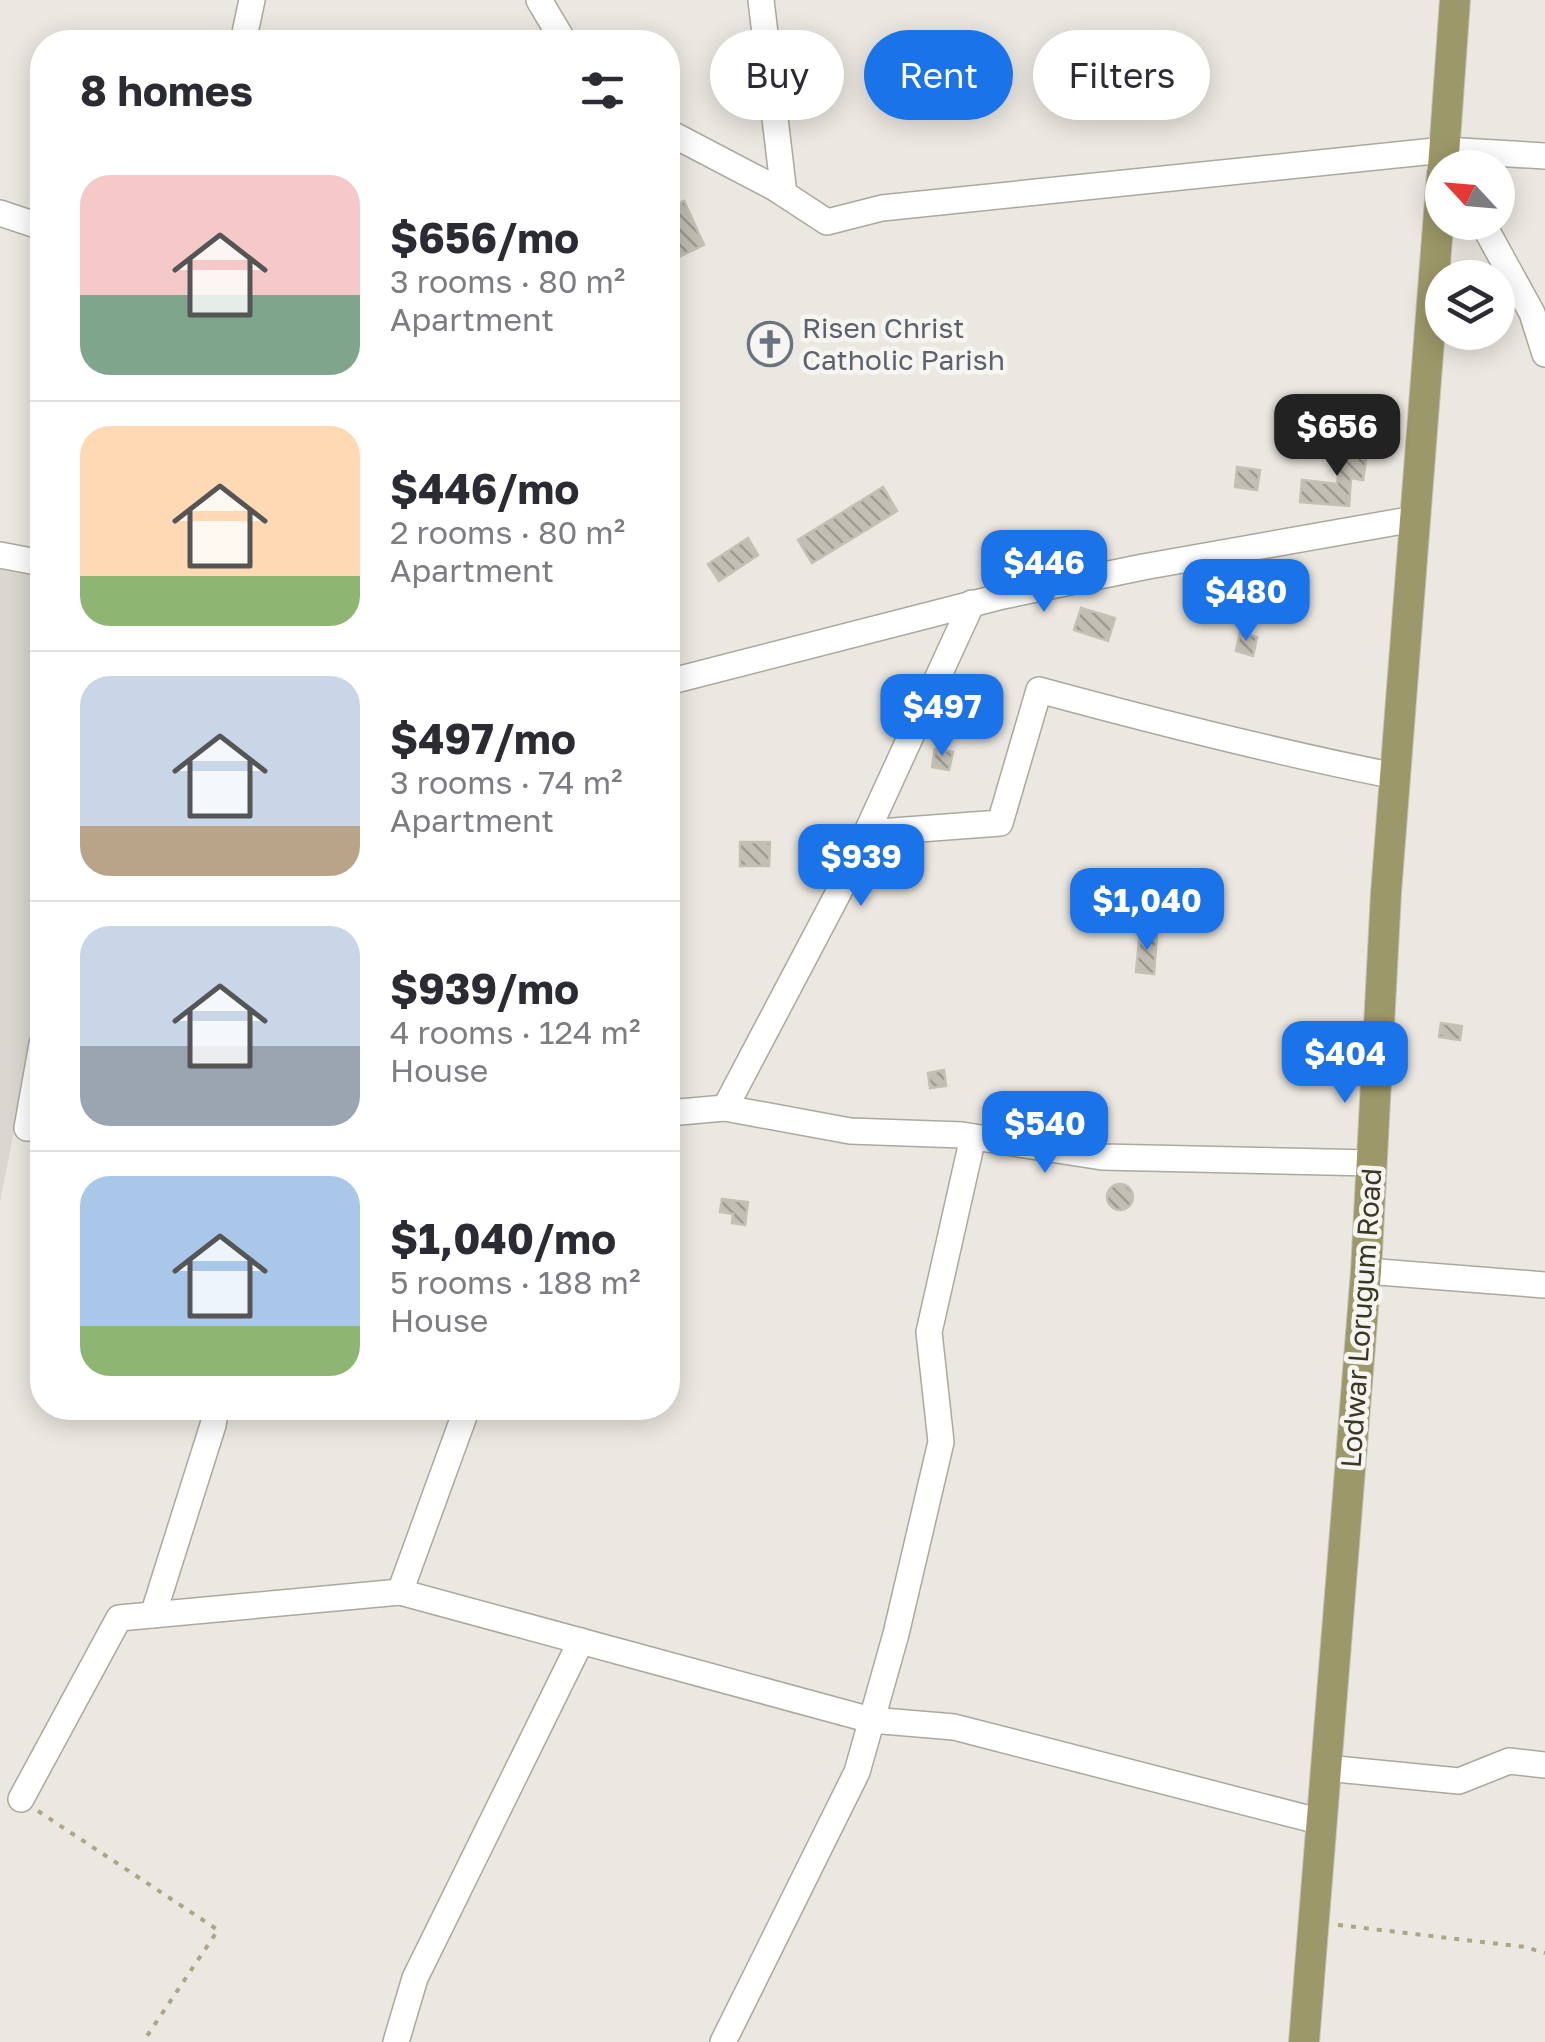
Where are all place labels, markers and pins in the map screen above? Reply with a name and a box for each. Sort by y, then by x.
place label: Risen Christ Catholic Parish [802,311,1005,376]
church icon: Risen Christ Catholic Parish [747,321,793,367]
pin: $656 [1278,394,1396,479]
pin: $446 [985,530,1103,615]
pin: $480 [1187,559,1305,644]
pin: $497 [883,674,1001,759]
pin: $939 [802,824,920,909]
pin: $1,040 [1066,868,1228,953]
pin: $404 [1286,1021,1404,1106]
pin: $540 [986,1091,1104,1176]

